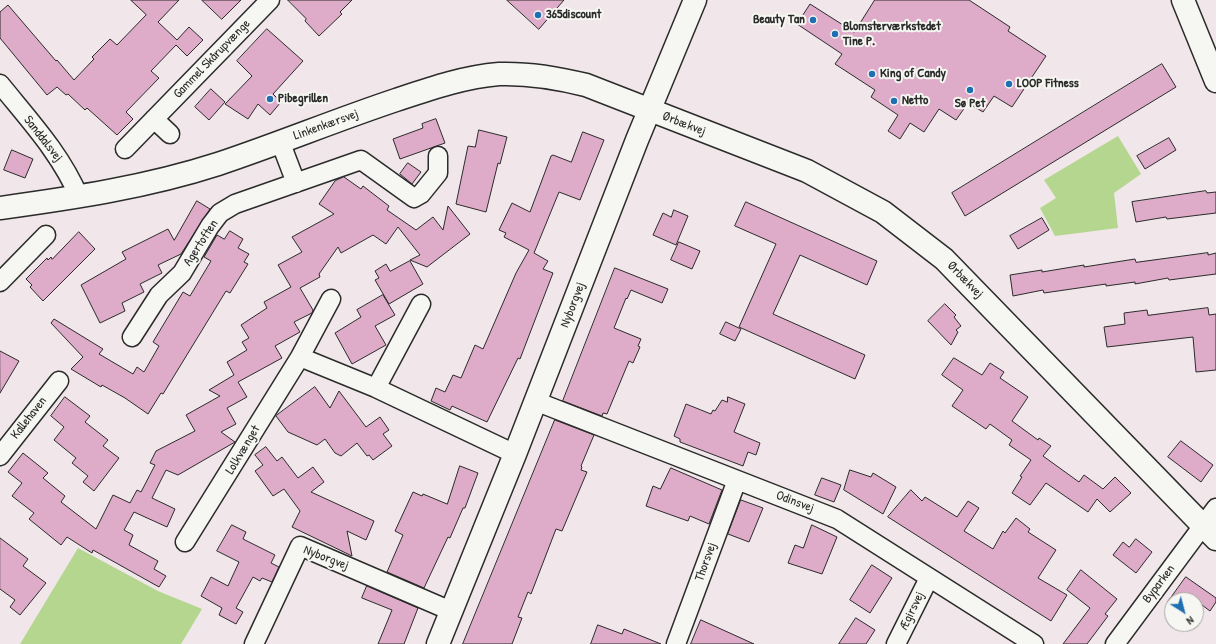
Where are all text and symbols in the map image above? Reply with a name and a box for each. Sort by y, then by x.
place label: 365discount [546,7,601,23]
marker: 365discount [533,10,543,20]
place label: Beauty Tan [753,12,805,28]
marker: Beauty Tan [808,15,818,25]
street label: Gammel Skårupvænge [170,16,254,102]
place label: Blomsterværkstedet Tine P. [843,19,941,50]
marker: Blomsterværkstedet Tine P. [830,29,840,39]
place label: King of Candy [880,66,946,82]
marker: King of Candy [867,69,877,79]
place label: LOOP Fitness [1017,76,1079,92]
marker: LOOP Fitness [1004,79,1014,89]
marker: Sø Pet [965,85,975,95]
place label: Pibegrillen [278,91,328,107]
place label: Netto [902,93,928,109]
marker: Pibegrillen [265,94,275,104]
marker: Netto [889,96,899,106]
place label: Sø Pet [955,96,985,112]
street label: Linkenkærsvej [291,106,361,144]
street label: Ørbækvej [660,109,708,139]
street label: Sanddalsvej [20,113,66,165]
street label: Agertoften [180,217,222,269]
street label: Ørbækvej [944,258,986,302]
street label: Nyborgvej [557,280,589,330]
street label: Kallehaven [8,394,50,442]
street label: Lolkvænget [222,423,264,477]
street label: Odinsvej [774,488,816,516]
street label: Thorsvej [692,540,720,584]
street label: Nyborgvej [301,542,351,574]
street label: Byparken [1139,562,1179,606]
street label: Ægirsvej [896,589,928,633]
north arrow [1164,592,1204,632]
text: N [1184,614,1197,628]

